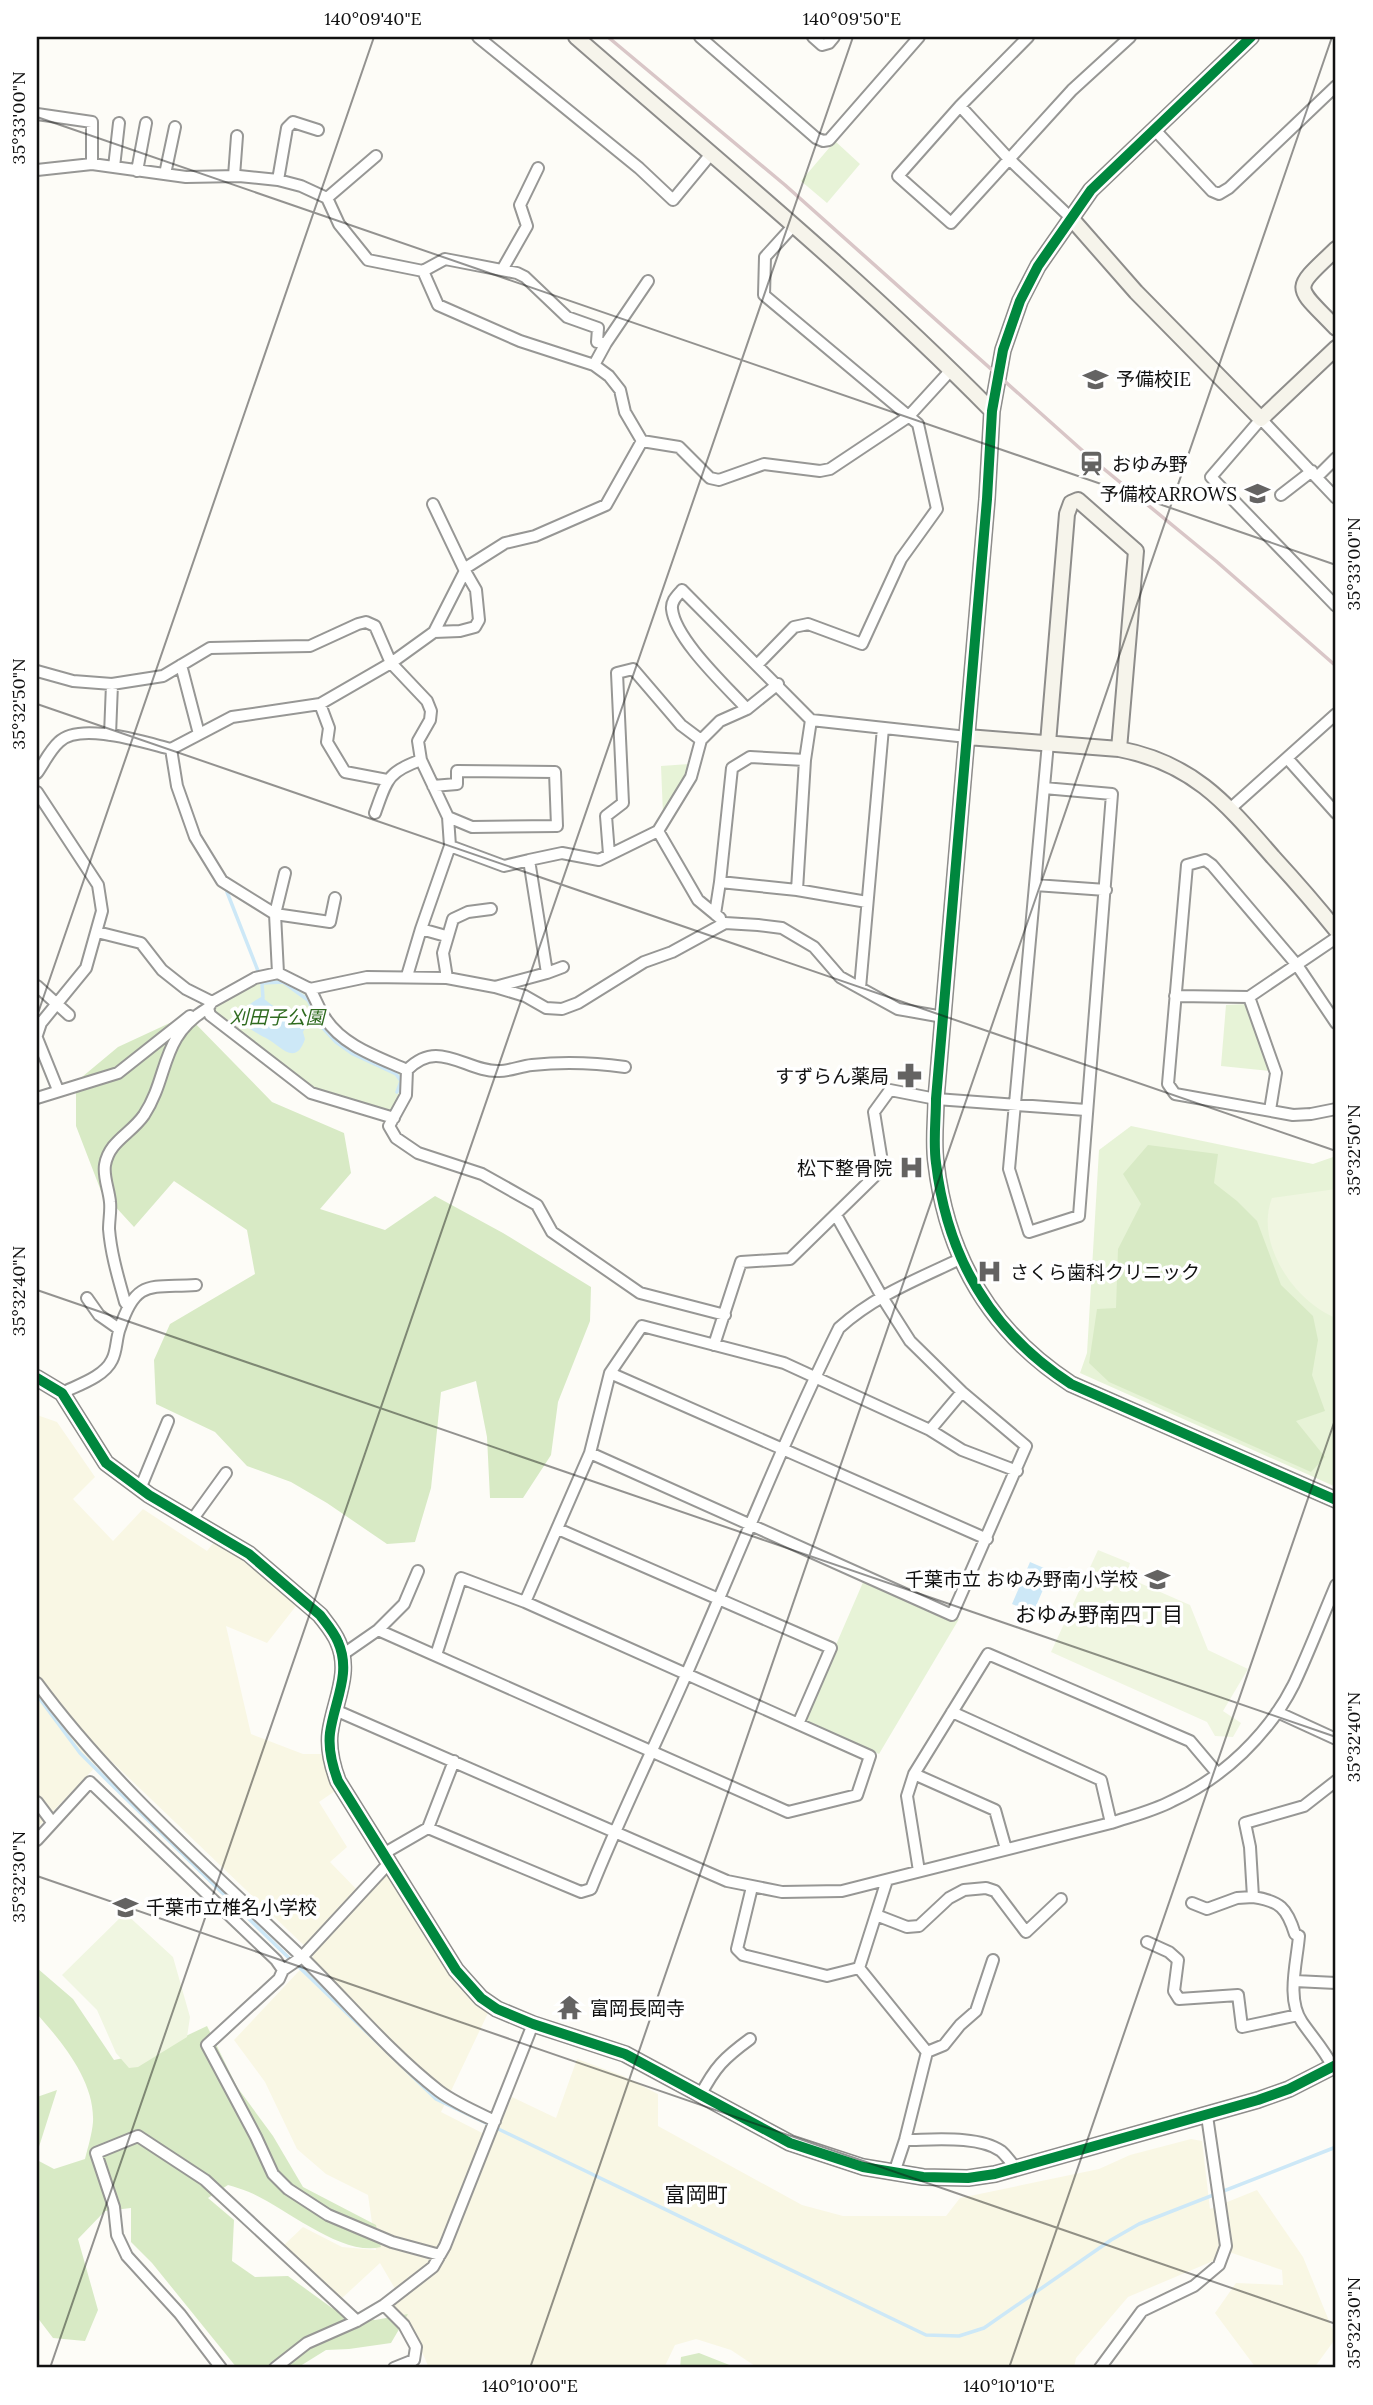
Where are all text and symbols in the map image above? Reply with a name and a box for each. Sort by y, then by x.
text: 140°09'40"E [324,7,422,30]
text: 140°09'50"E [803,7,901,30]
text: 35°33'00"N [7,71,30,165]
school or university icon: 予備校IE [1082,365,1110,393]
place label: 予備校IE [1116,367,1191,391]
station icon: おゆみ野 [1078,450,1106,478]
place label: おゆみ野 [1112,452,1188,476]
school or university icon: 予備校ARROWS [1243,480,1271,508]
place label: 予備校ARROWS [1100,482,1237,506]
text: 35°33'00"N [1342,517,1365,611]
text: 35°32'50"N [7,658,30,750]
park label: 刈田子公園 [229,1005,327,1029]
pharmacy icon: すずらん薬局 [895,1062,923,1090]
place label: すずらん薬局 [775,1064,889,1088]
text: 35°32'50"N [1342,1104,1365,1196]
hospital icon: 松下整骨院 [898,1154,926,1182]
place label: 松下整骨院 [797,1156,892,1180]
text: 35°32'40"N [7,1246,30,1336]
hospital icon: さくら歯科クリニック [976,1258,1004,1286]
place label: さくら歯科クリニック [1010,1260,1200,1284]
school or university icon: 千葉市立 おゆみ野南小学校 [1144,1565,1172,1593]
place label: 千葉市立 おゆみ野南小学校 [905,1567,1138,1591]
district label: おゆみ野南四丁目 [1015,1601,1183,1628]
text: 35°32'40"N [1342,1692,1365,1782]
text: 35°32'30"N [7,1831,30,1923]
school or university icon: 千葉市立椎名小学校 [112,1893,140,1921]
place label: 千葉市立椎名小学校 [146,1895,317,1919]
temple icon: 富岡長岡寺 [556,1994,584,2022]
place label: 富岡長岡寺 [590,1996,685,2020]
district label: 富岡町 [665,2181,728,2208]
text: 35°32'30"N [1342,2277,1365,2369]
text: 140°10'00"E [482,2374,578,2397]
text: 140°10'10"E [963,2374,1055,2397]

